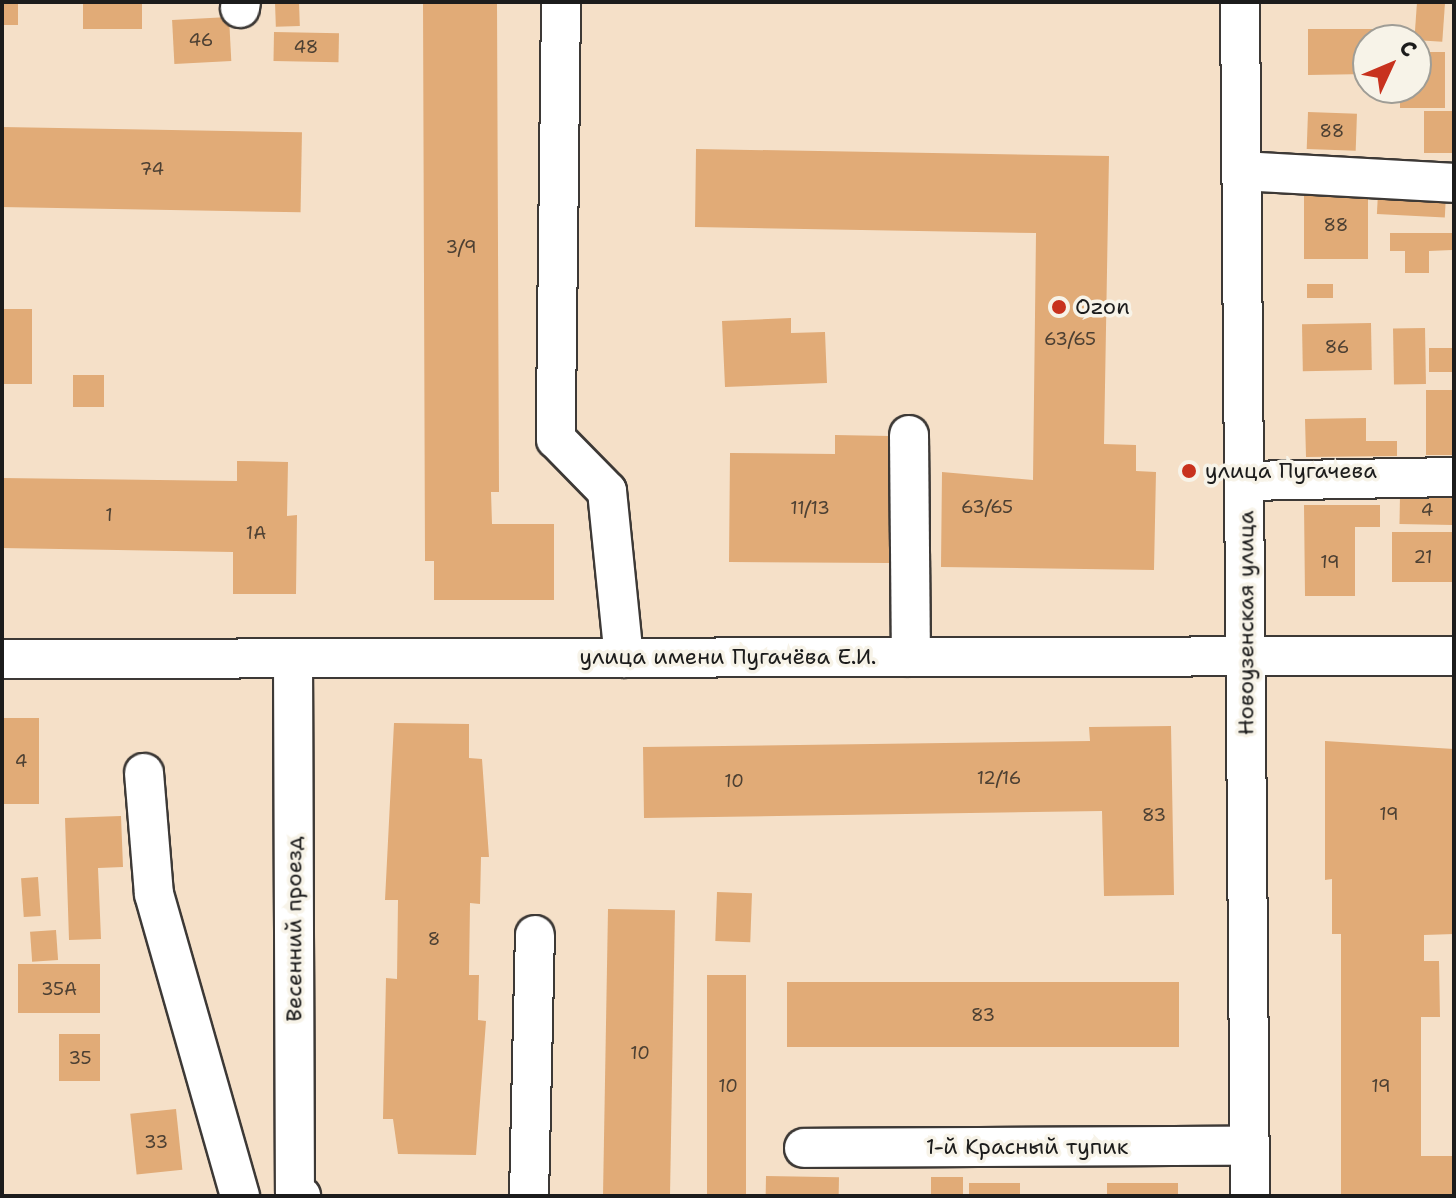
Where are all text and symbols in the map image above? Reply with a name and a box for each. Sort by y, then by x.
north arrow [1352,24,1432,104]
house number: 46 [189,29,213,51]
text: С [1393,33,1423,63]
house number: 48 [294,36,318,58]
house number: 88 [1320,120,1344,142]
house number: 74 [140,158,164,180]
house number: 88 [1324,214,1348,236]
house number: 3/9 [445,236,477,258]
place label: Ozon [1075,294,1130,320]
marker: Ozon [1050,298,1068,316]
house number: 63/65 [1044,328,1096,350]
house number: 86 [1325,336,1349,358]
place label: улица Пугачева [1205,458,1377,484]
marker: улица Пугачева [1180,462,1198,480]
house number: 63/65 [961,496,1013,518]
house number: 11/13 [790,497,830,519]
house number: 4 [1421,499,1433,521]
house number: 1 [105,504,113,526]
street label: Новоузенская улица [1233,511,1259,735]
house number: 1А [246,522,266,544]
house number: 21 [1413,546,1433,568]
house number: 19 [1320,551,1340,573]
street label: улица имени Пугачёва Е.И. [580,644,876,670]
house number: 4 [15,750,27,772]
house number: 12/16 [977,767,1021,789]
house number: 10 [724,770,744,792]
house number: 19 [1379,803,1399,825]
house number: 83 [1142,804,1166,826]
street label: Весенний проезд [281,836,307,1022]
house number: 8 [428,928,440,950]
house number: 35А [41,978,77,1000]
house number: 83 [971,1004,995,1026]
house number: 10 [630,1042,650,1064]
house number: 35 [68,1047,92,1069]
house number: 10 [718,1075,738,1097]
house number: 19 [1371,1075,1391,1097]
house number: 33 [144,1131,168,1153]
street label: 1-й Красный тупик [926,1134,1128,1160]

